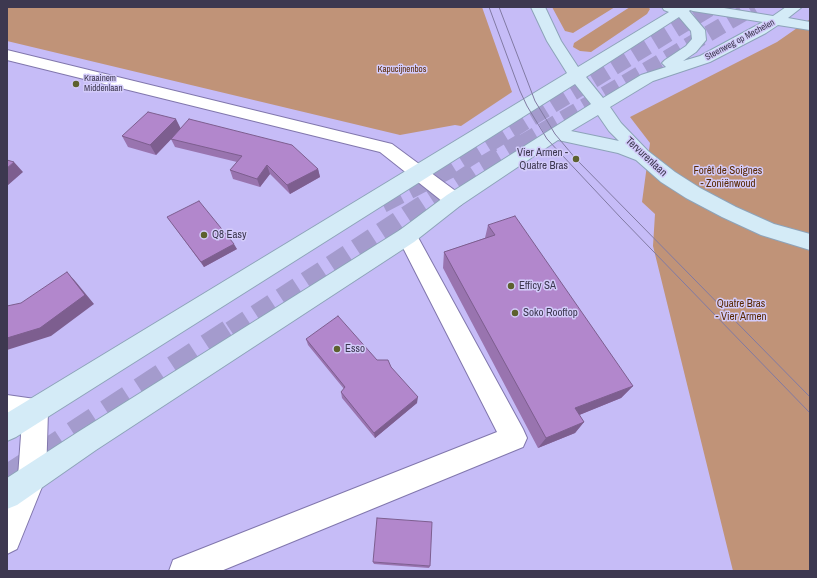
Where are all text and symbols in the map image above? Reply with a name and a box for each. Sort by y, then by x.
street label: Steenweg op Mechelen [703,17,777,63]
park label: Kapucijnenbos [378,65,426,75]
place label: Kraainem Middenlaan [84,74,123,95]
marker: Kraainem Middenlaan [71,79,81,89]
street label: Tervurenlaan [622,134,670,180]
place label: Vier Armen - Quatre Bras [517,146,568,172]
marker: Vier Armen - Quatre Bras [571,154,581,164]
park label: Forêt de Soignes - Zoniënwoud [694,164,762,190]
place label: Q8 Easy [212,228,247,242]
marker: Q8 Easy [199,230,209,240]
place label: Efficy SA [519,279,556,293]
marker: Efficy SA [506,281,516,291]
park label: Quatre Bras - Vier Armen [716,297,766,323]
place label: Soko Rooftop [523,306,578,320]
marker: Soko Rooftop [510,308,520,318]
place label: Esso [345,342,365,356]
marker: Esso [332,344,342,354]

